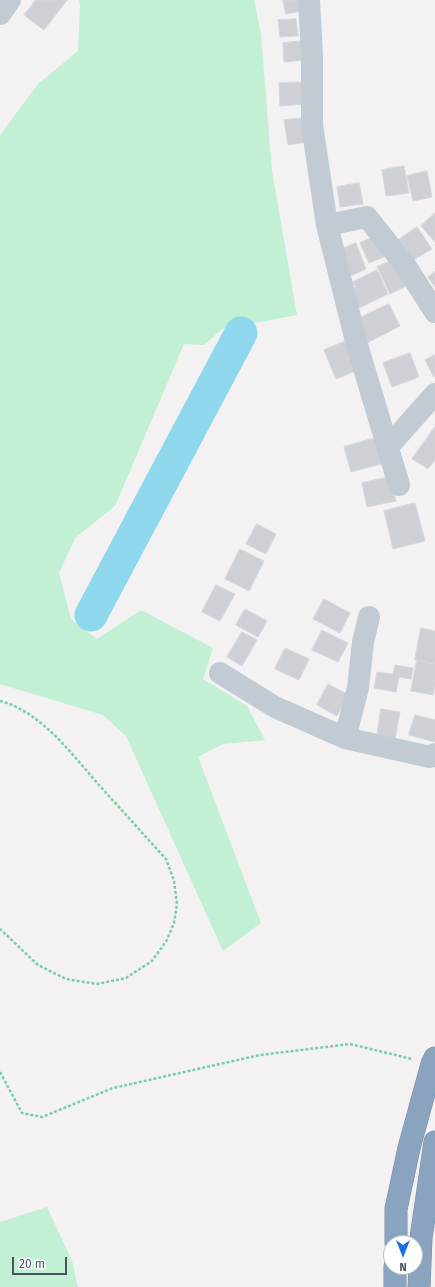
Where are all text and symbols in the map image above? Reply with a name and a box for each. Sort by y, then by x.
north arrow [383,1235,423,1275]
scale bar [14,1249,69,1275]
text: 20 m [19,1257,45,1271]
text: N [399,1260,407,1273]

